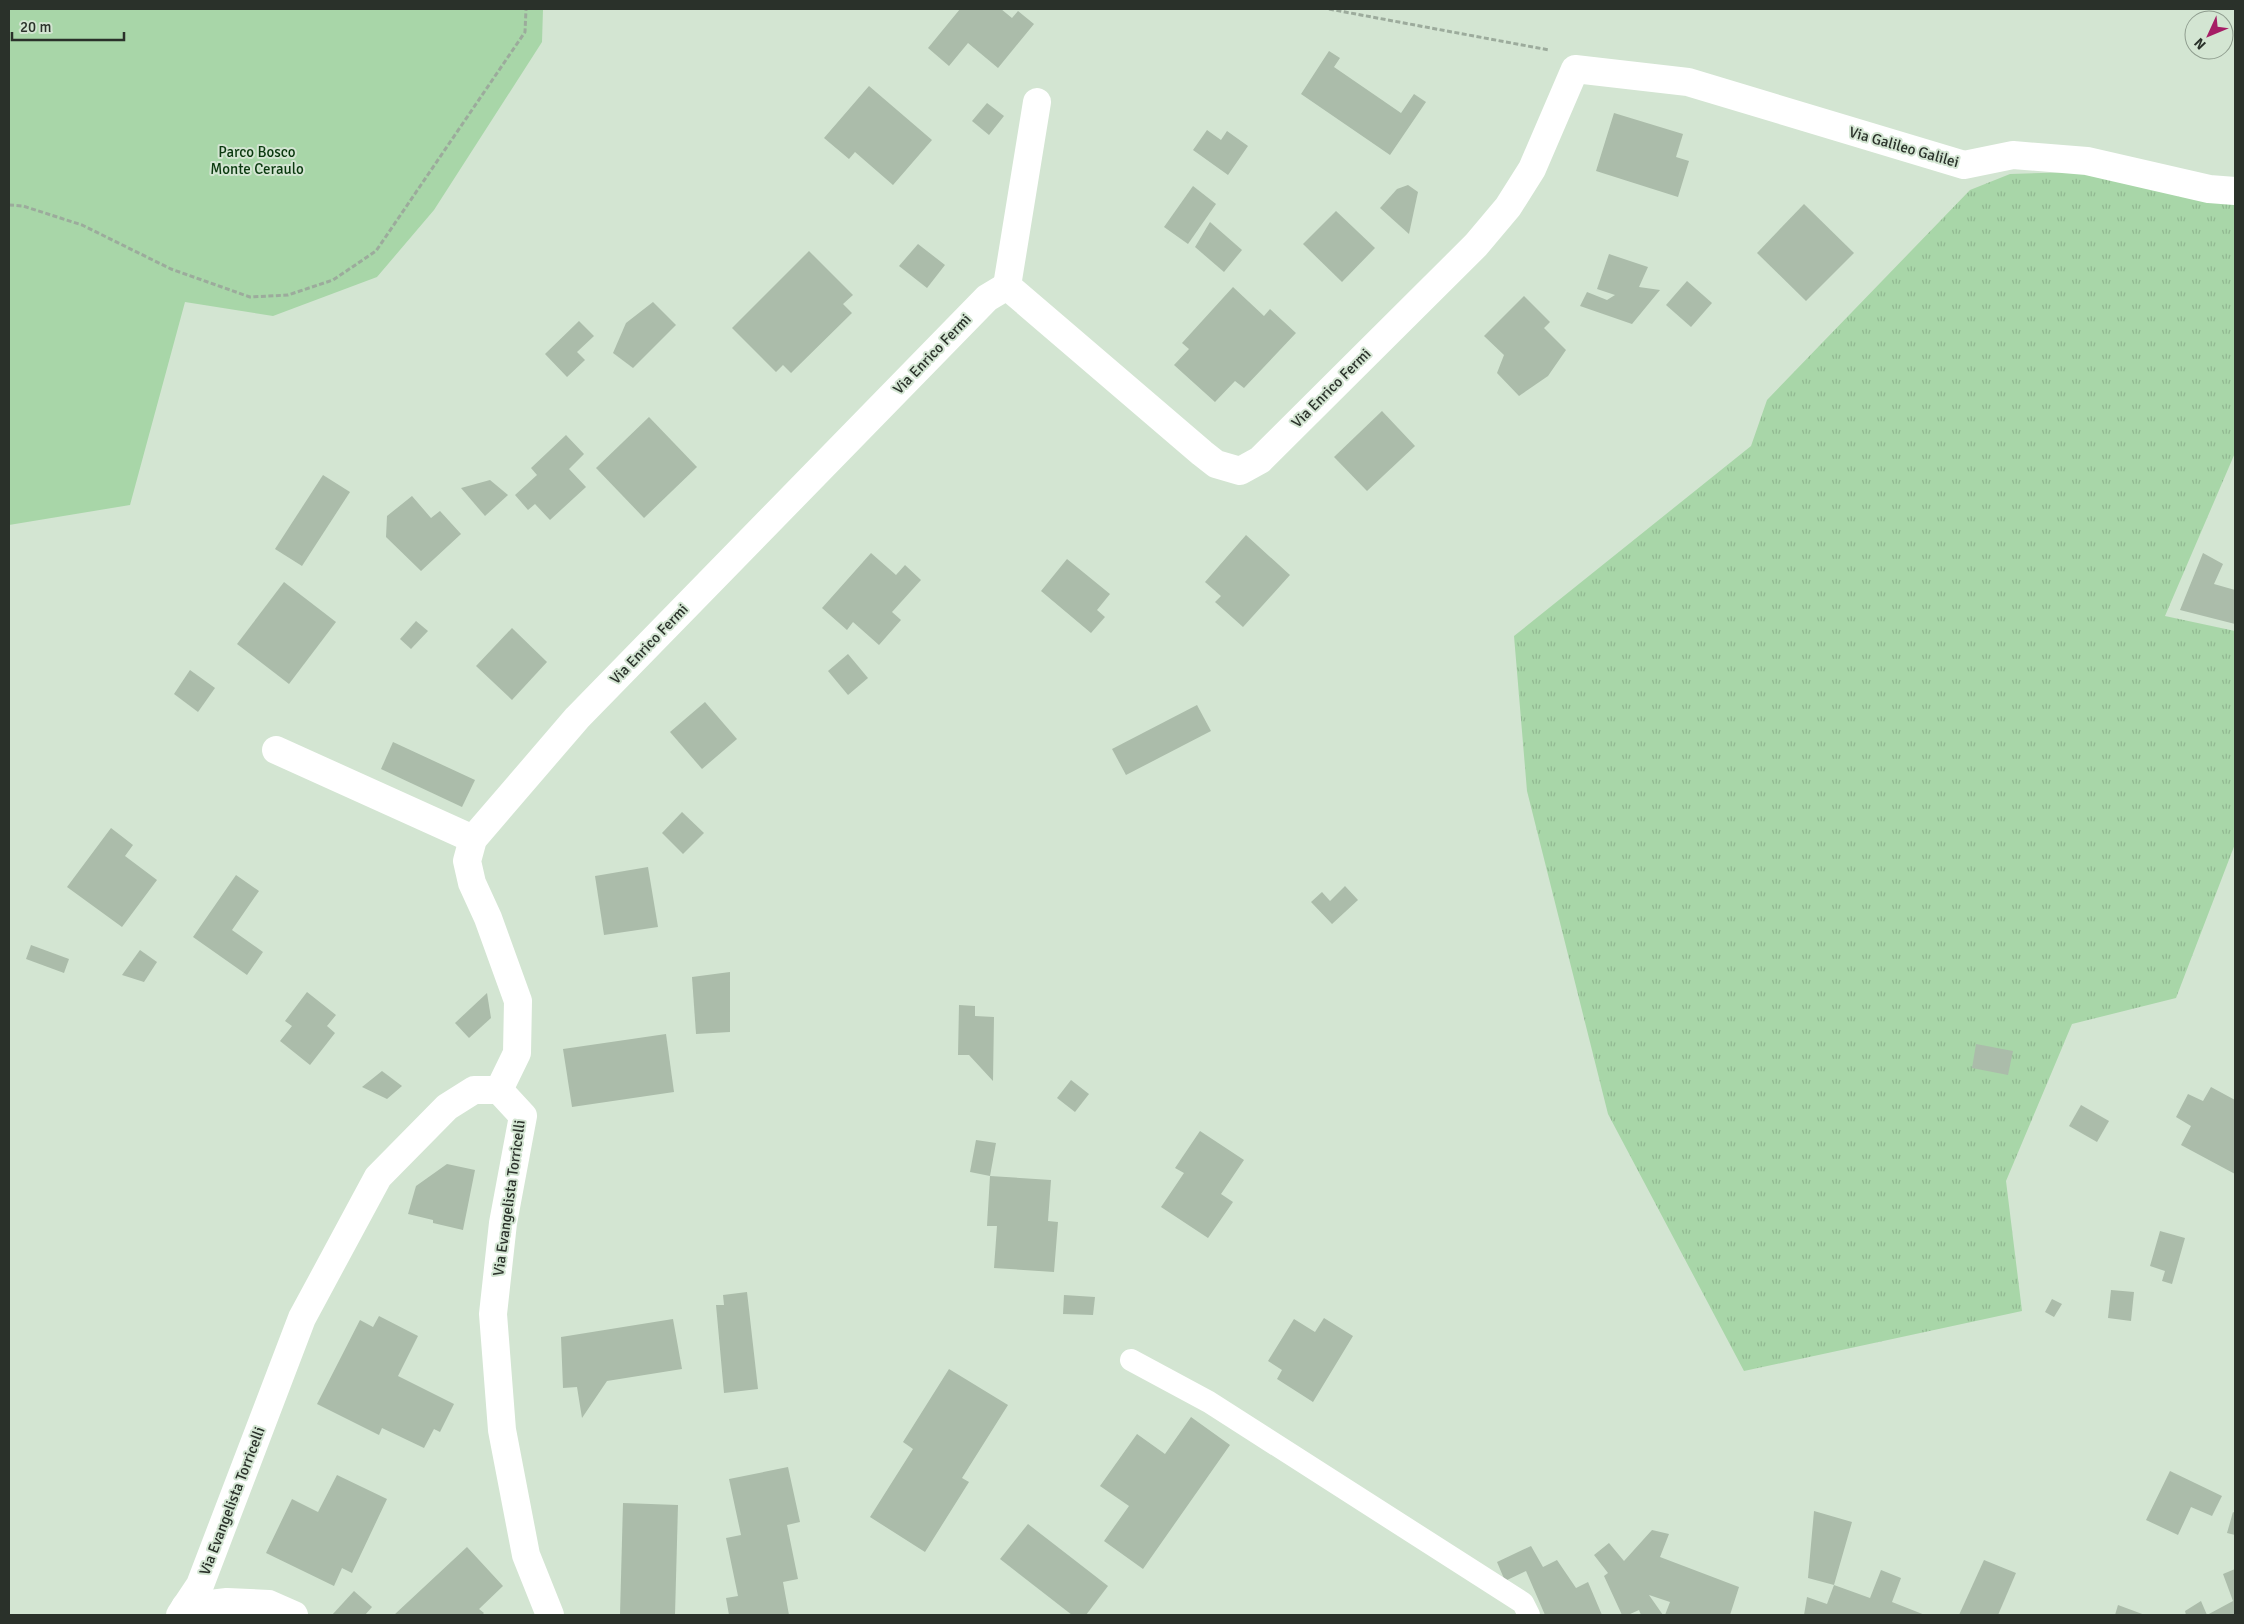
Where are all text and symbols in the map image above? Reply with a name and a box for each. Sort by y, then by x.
scale bar [12,10,125,42]
north arrow [2184,10,2234,60]
text: 20 m [20,18,51,36]
text: N [2191,34,2210,53]
street label: Via Galileo Galilei [1847,123,1961,171]
park label: Parco Bosco Monte Ceraulo [210,143,304,178]
street label: Via Enrico Fermi [889,310,975,398]
street label: Via Enrico Fermi [1288,345,1374,431]
street label: Via Enrico Fermi [606,600,692,688]
street label: Via Evangelista Torricelli [489,1119,529,1277]
street label: Via Evangelista Torricelli [195,1424,269,1578]

